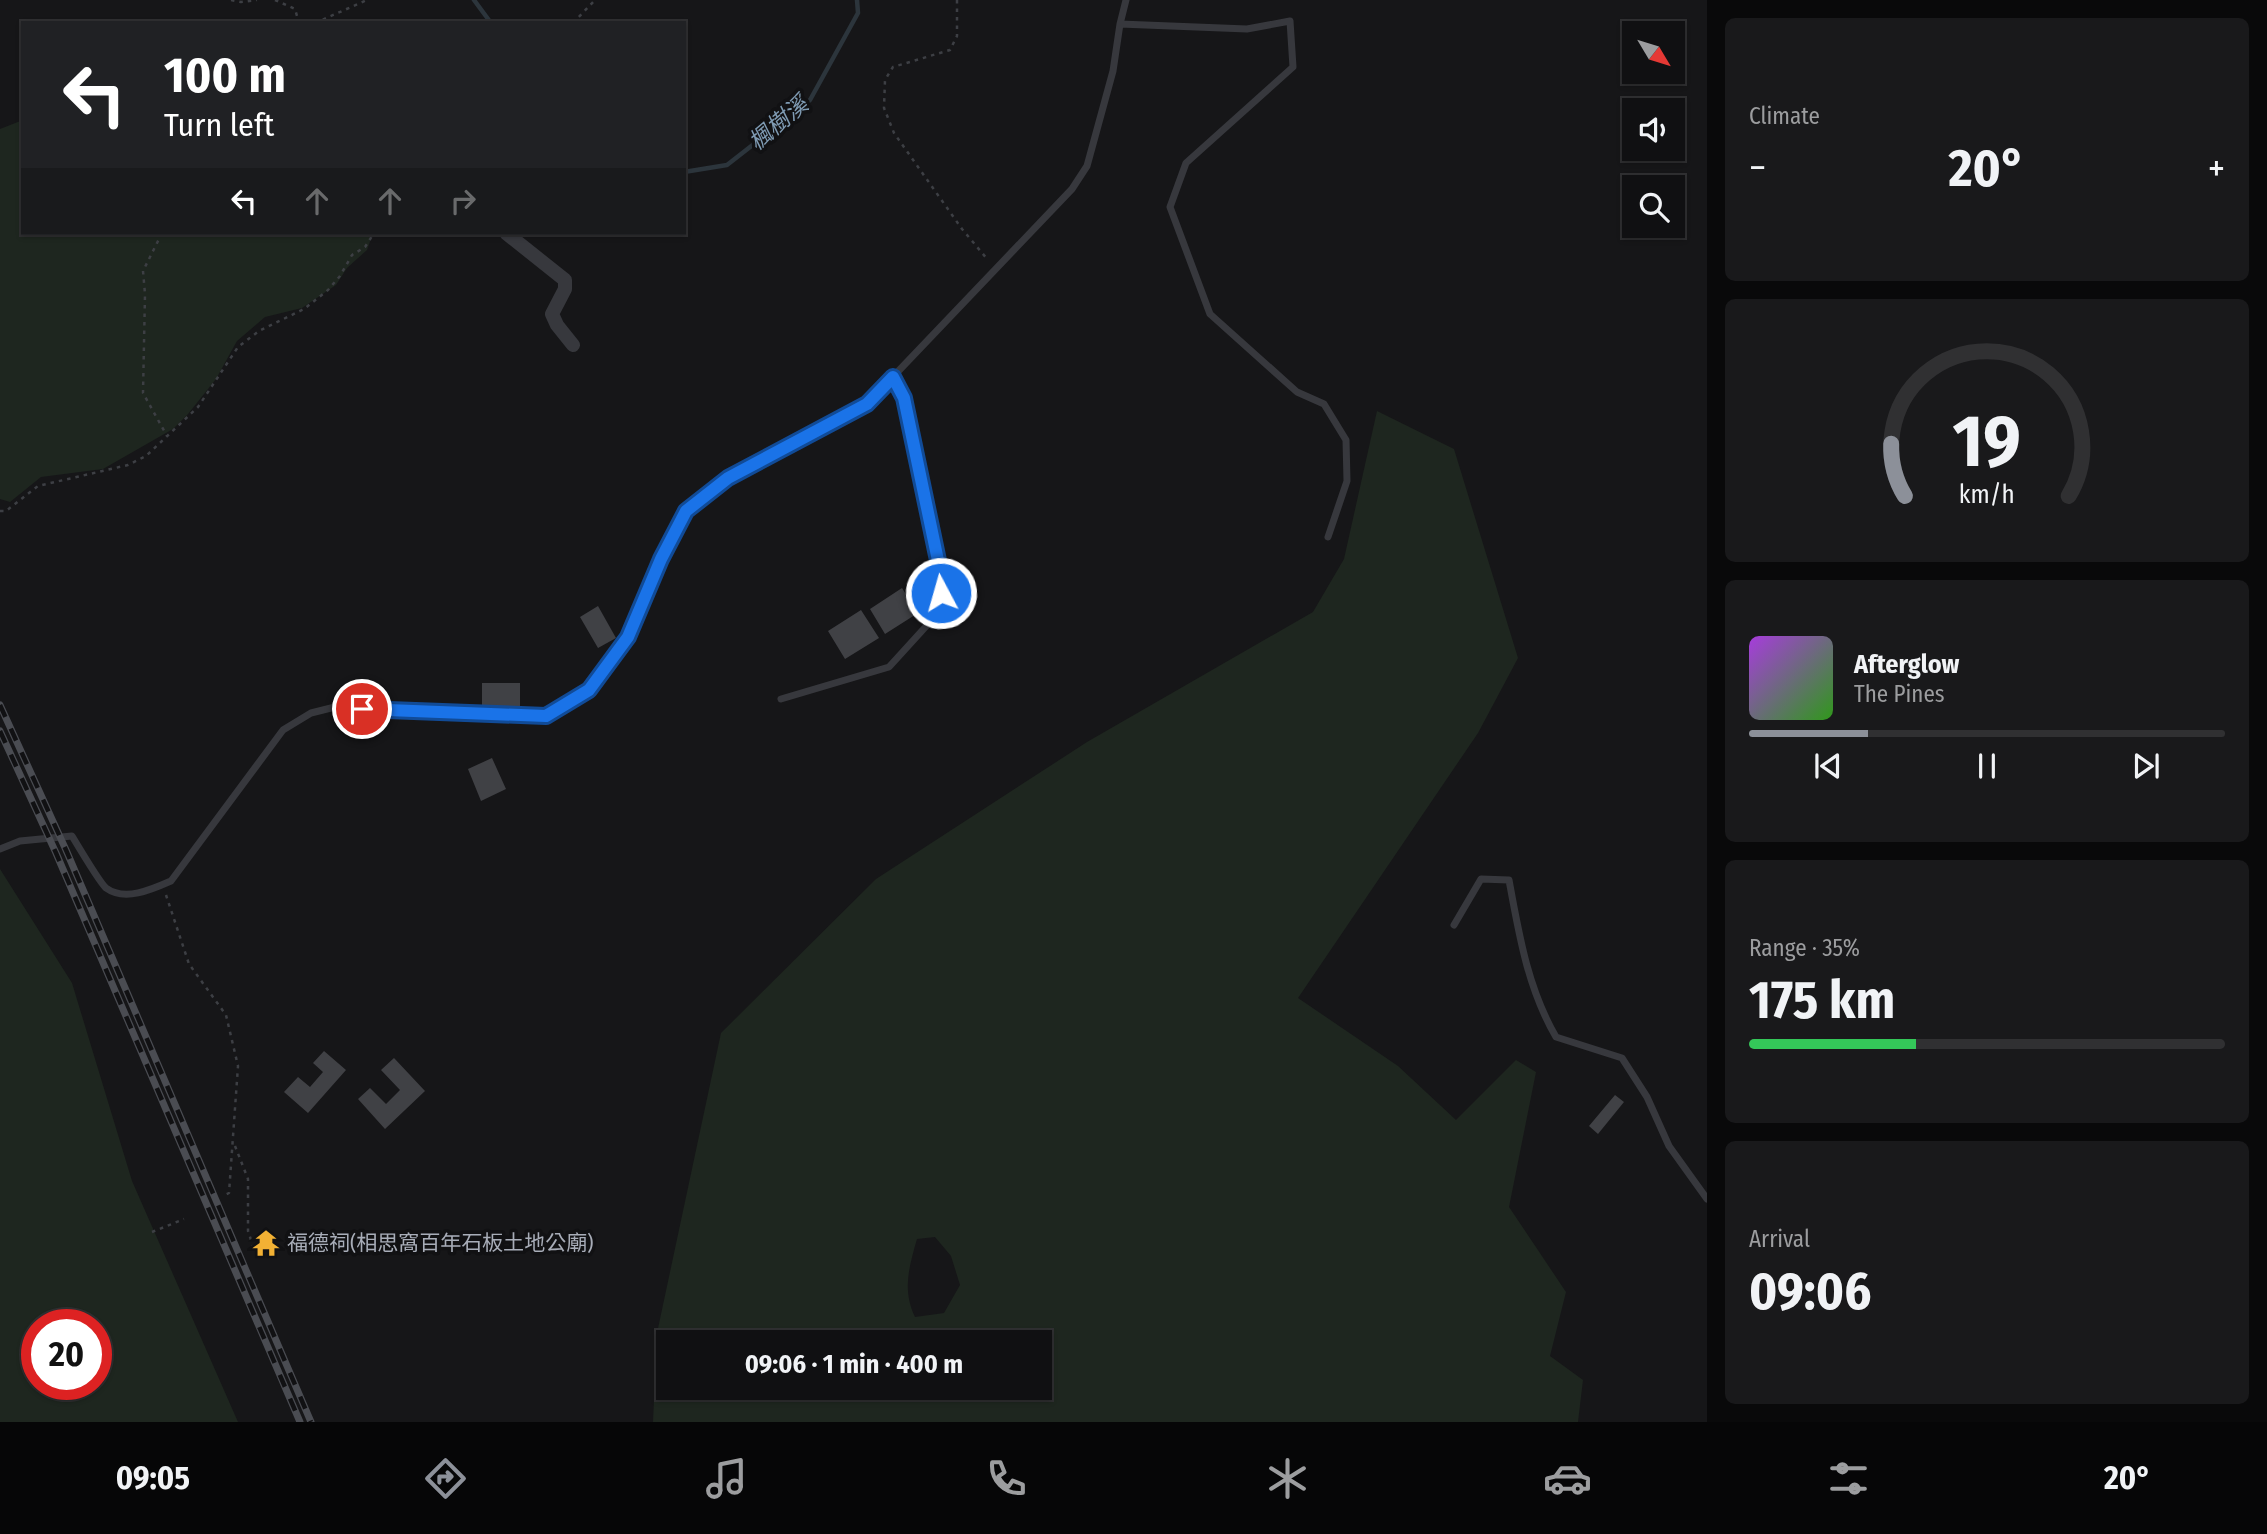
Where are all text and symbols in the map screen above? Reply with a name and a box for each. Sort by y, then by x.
north arrow [1622,21,1685,84]
map controls [1622,21,1685,238]
text: 100 m [164,46,286,105]
icon: left [49,49,140,140]
water label: 楓樹溪 [743,88,816,156]
button: sound [1622,98,1685,161]
text: Climate [1749,102,1820,130]
text: Turn left [164,106,274,144]
text: 20° [1949,137,2025,200]
text: − [1749,145,1766,191]
text: + [2208,145,2225,191]
button: search [1622,175,1685,238]
icon: left [225,182,263,220]
icon: ahead [298,182,336,220]
icon: ahead [371,182,409,220]
icon: right [444,182,482,220]
text: 19 [1953,399,2021,486]
text: km/h [1959,480,2015,510]
position arrow [904,556,978,630]
text: Afterglow [1854,649,1959,680]
pin [332,679,392,739]
text: The Pines [1854,680,1945,708]
icon: arrive [343,690,381,728]
icon: previous [1809,747,1847,785]
icon: pause [1968,747,2006,785]
icon: next [2127,747,2165,785]
text: Range · 35% [1749,934,1860,962]
text: 175 km [1749,969,1895,1032]
text: Arrival [1749,1225,1810,1253]
temple icon: 福德祠(相思窩百年石板土地公廟) [251,1228,281,1258]
place label: 福德祠(相思窩百年石板土地公廟) [287,1230,593,1256]
text: 09:06 [1749,1260,1871,1323]
speed limit sign: 20 [21,1309,112,1400]
text: 09:06 · 1 min · 400 m [745,1349,963,1380]
icon: directions [421,1454,470,1503]
icon: music [702,1454,751,1503]
icon: phone [982,1454,1031,1503]
icon: climate [1263,1454,1312,1503]
icon: car [1543,1454,1592,1503]
icon: filters [1824,1454,1873,1503]
text: 09:05 [116,1459,190,1497]
text: 20° [2104,1459,2151,1497]

